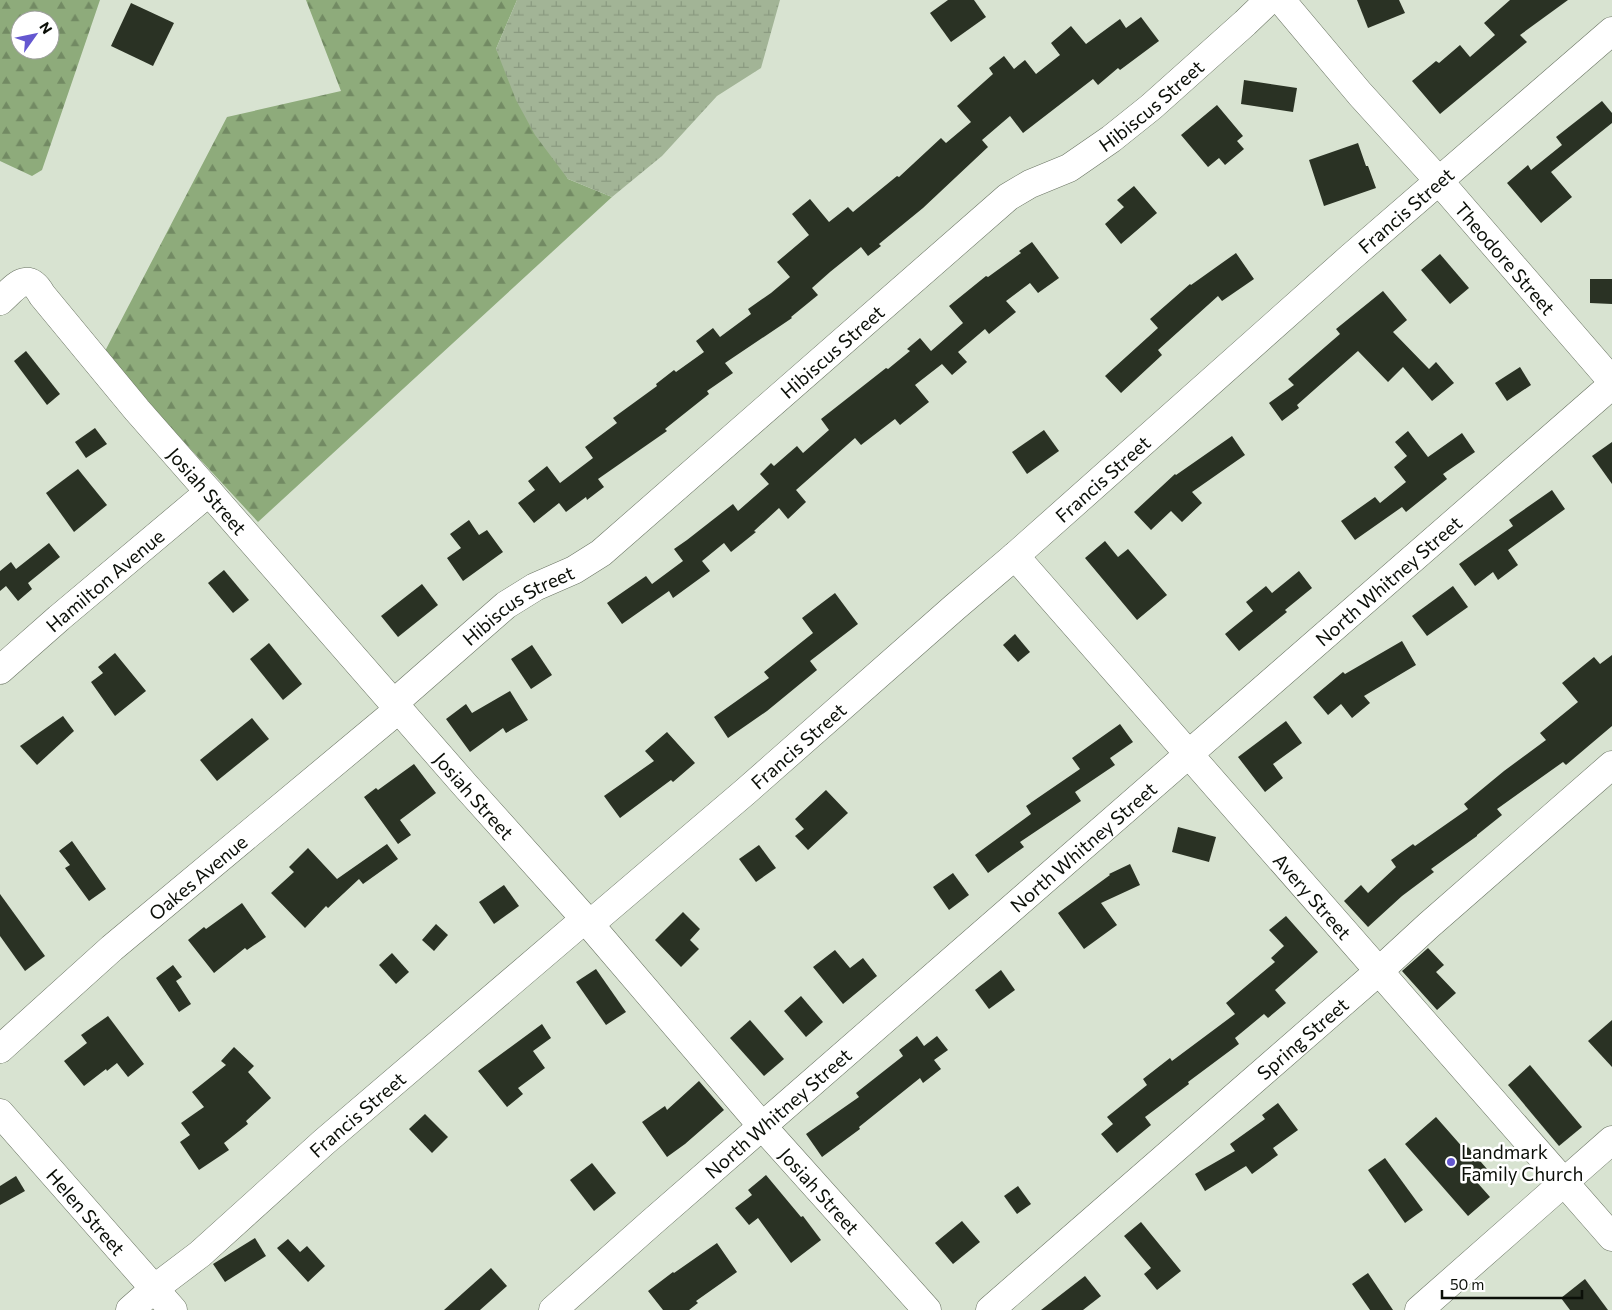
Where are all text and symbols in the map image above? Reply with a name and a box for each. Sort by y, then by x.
north arrow [10,10,60,60]
text: N [36,19,56,37]
street label: Hibiscus Street [1094,54,1208,156]
street label: Francis Street [1353,162,1458,258]
street label: Theodore Street [1451,197,1561,319]
street label: Hibiscus Street [775,300,888,403]
street label: Francis Street [1050,430,1155,527]
street label: Josiah Street [163,442,252,539]
street label: North Whitney Street [1310,510,1466,650]
street label: Hamilton Avenue [41,524,168,636]
street label: Hibiscus Street [457,560,577,650]
street label: Francis Street [746,697,850,793]
street label: Josiah Street [430,747,519,844]
street label: North Whitney Street [1005,776,1161,916]
street label: Oakes Avenue [144,829,251,924]
street label: Avery Street [1269,848,1357,944]
street label: Spring Street [1252,992,1353,1084]
street label: North Whitney Street [700,1043,856,1183]
street label: Francis Street [304,1066,410,1162]
place label: Landmark Family Church [1461,1140,1583,1185]
street label: Josiah Street [775,1143,865,1239]
marker: Landmark Family Church [1445,1156,1457,1168]
street label: Helen Street [42,1163,131,1260]
scale bar [1442,1268,1582,1300]
text: 50 m [1450,1275,1484,1293]

